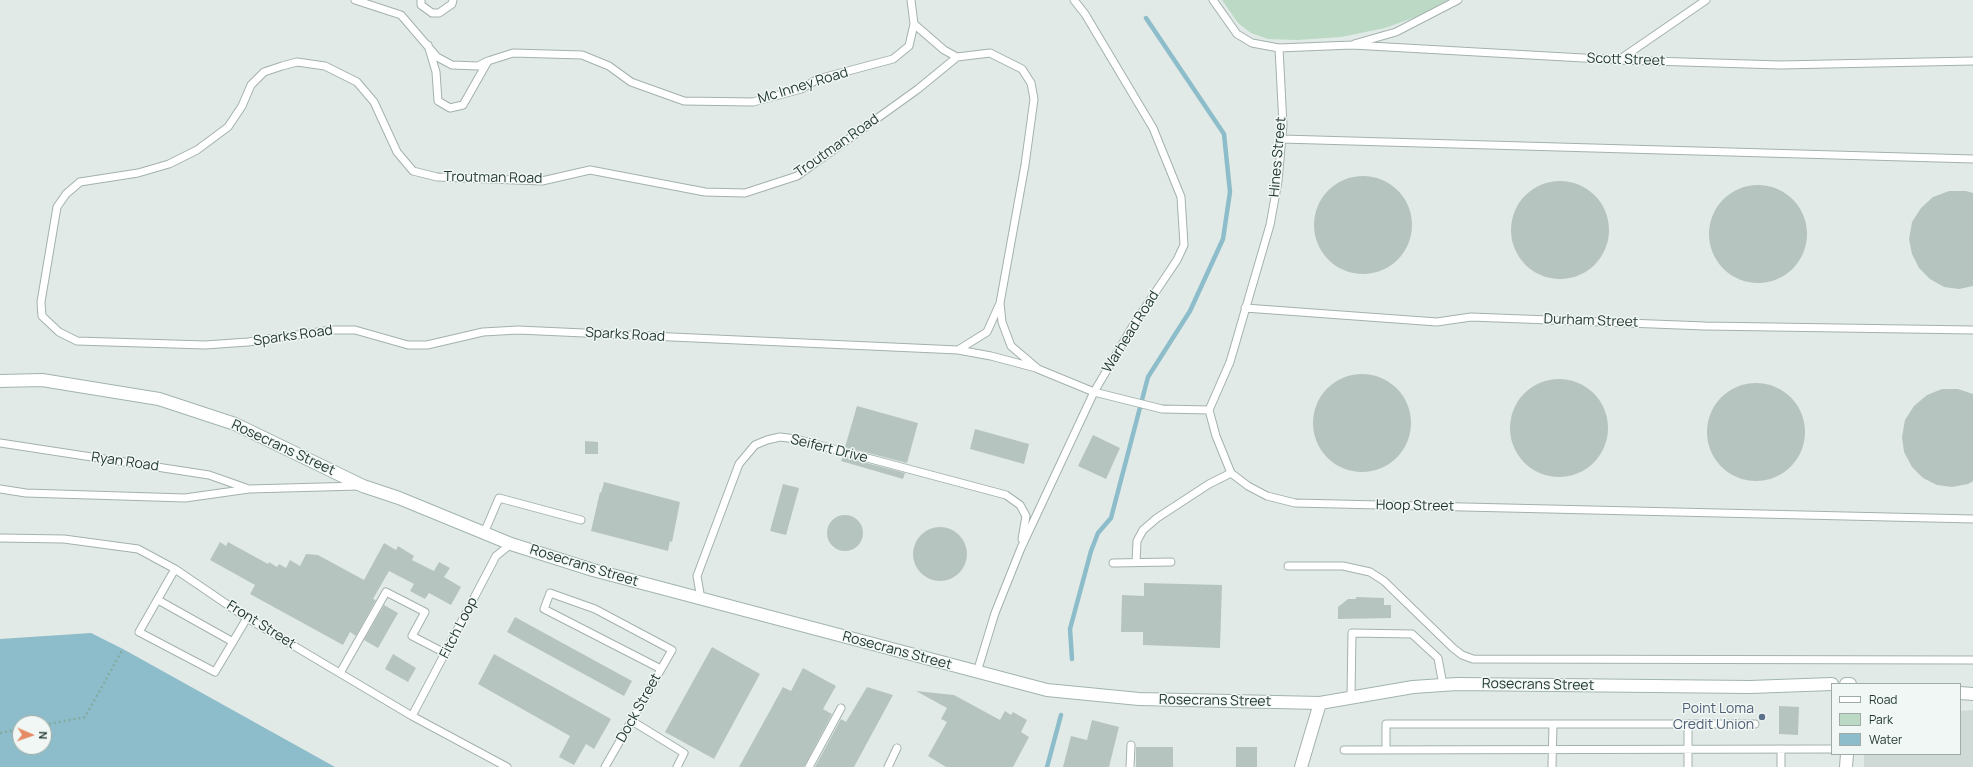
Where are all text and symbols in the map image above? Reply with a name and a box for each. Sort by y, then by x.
street label: Scott Street [1586,50,1666,70]
street label: Mc Inney Road [756,64,850,108]
street label: Troutman Road [792,111,882,181]
street label: Hines Street [1266,116,1290,198]
street label: Troutman Road [444,169,542,187]
street label: Warhead Road [1099,288,1163,376]
street label: Durham Street [1543,311,1639,331]
street label: Sparks Road [252,322,334,350]
street label: Sparks Road [585,325,665,345]
street label: Rosecrans Street [228,417,338,479]
street label: Seifert Drive [789,431,869,467]
street label: Ryan Road [90,449,160,475]
street label: Hoop Street [1376,497,1454,515]
street label: Rosecrans Street [528,542,640,590]
street label: Fitch Loop [436,595,482,661]
street label: Front Street [223,597,299,653]
street label: Rosecrans Street [841,628,953,674]
street label: Dock Street [613,671,665,745]
street label: Rosecrans Street [1482,676,1594,694]
legend [1831,683,1961,755]
text: Road [1869,691,1897,708]
street label: Rosecrans Street [1159,692,1271,710]
place label: Point Loma Credit Union [1673,701,1754,734]
text: Park [1869,711,1893,728]
marker: Point Loma Credit Union [1757,712,1767,722]
north arrow [12,715,52,755]
text: N [36,731,51,740]
text: Water [1869,731,1902,748]

